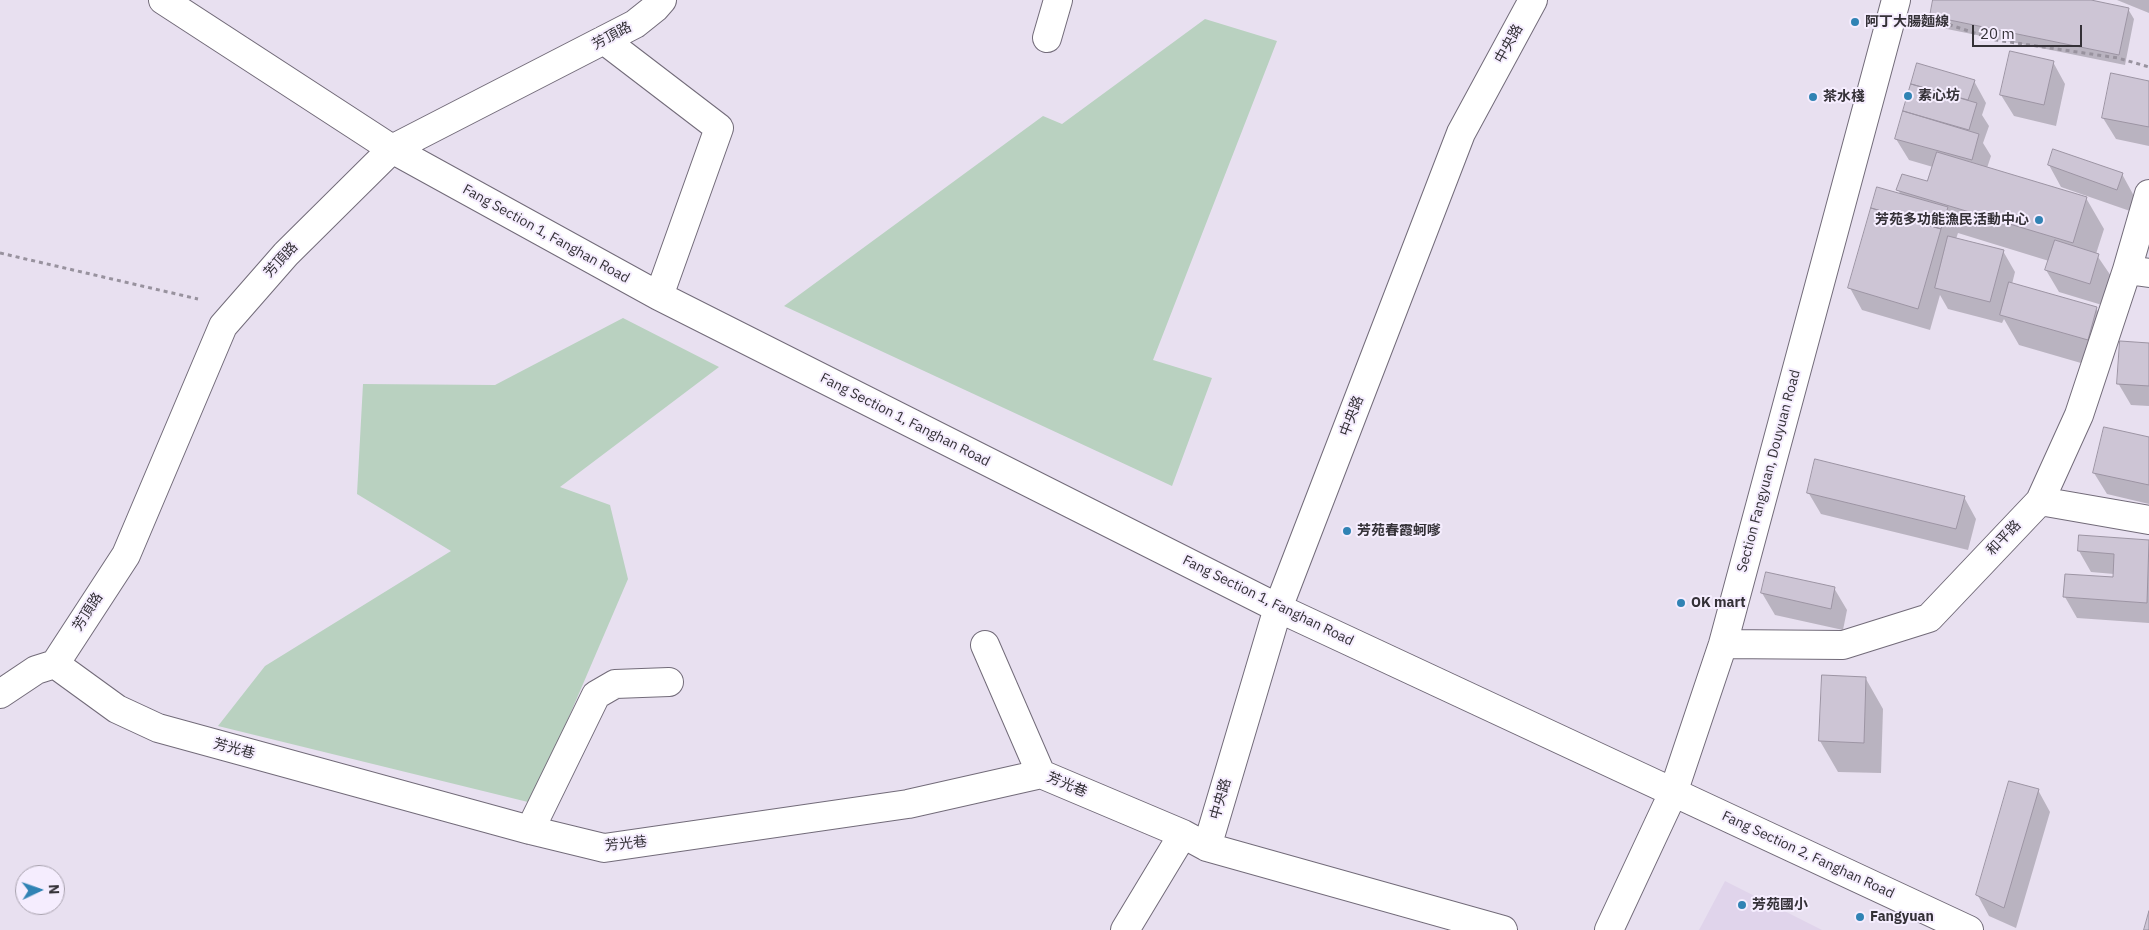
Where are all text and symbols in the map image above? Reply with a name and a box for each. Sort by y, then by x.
place label: 阿丁大腸麵線 [1865,14,1949,30]
scale bar [1974,15,2084,47]
marker: 阿丁大腸麵線 [1849,16,1861,28]
street label: 芳頂路 [590,19,634,53]
street label: 中央路 [1491,22,1527,66]
text: 20 m [1980,24,2015,43]
place label: 素心坊 [1918,88,1960,104]
place label: 茶水棧 [1823,89,1865,105]
marker: 素心坊 [1902,90,1914,102]
marker: 茶水棧 [1807,91,1819,103]
street label: Fang Section 1, Fanghan Road [460,181,632,287]
place label: 芳苑多功能漁民活動中心 [1875,212,2029,228]
marker: 芳苑多功能漁民活動中心 [2033,214,2045,226]
street label: 芳頂路 [261,239,301,281]
street label: Section Fangyuan, Douyuan Road [1734,368,1804,574]
street label: Fang Section 1, Fanghan Road [817,370,993,470]
street label: 中央路 [1337,393,1367,439]
street label: 和平路 [1983,517,2025,559]
place label: 芳苑春霞蚵嗲 [1357,523,1441,539]
marker: 芳苑春霞蚵嗲 [1341,525,1353,537]
street label: Fang Section 1, Fanghan Road [1180,552,1356,650]
street label: 芳頂路 [70,590,106,634]
place label: OK mart [1691,595,1746,611]
marker: OK mart [1675,597,1687,609]
street label: 芳光巷 [212,735,256,763]
street label: 芳光巷 [1044,769,1090,801]
street label: 中央路 [1207,776,1235,822]
street label: Fang Section 2, Fanghan Road [1719,808,1897,902]
street label: 芳光巷 [604,833,648,855]
north arrow [15,865,65,915]
text: N [45,884,63,895]
place label: 芳苑國小 [1752,897,1808,913]
marker: 芳苑國小 [1736,899,1748,911]
place label: Fangyuan [1870,909,1934,925]
marker: Fangyuan [1854,911,1866,923]

